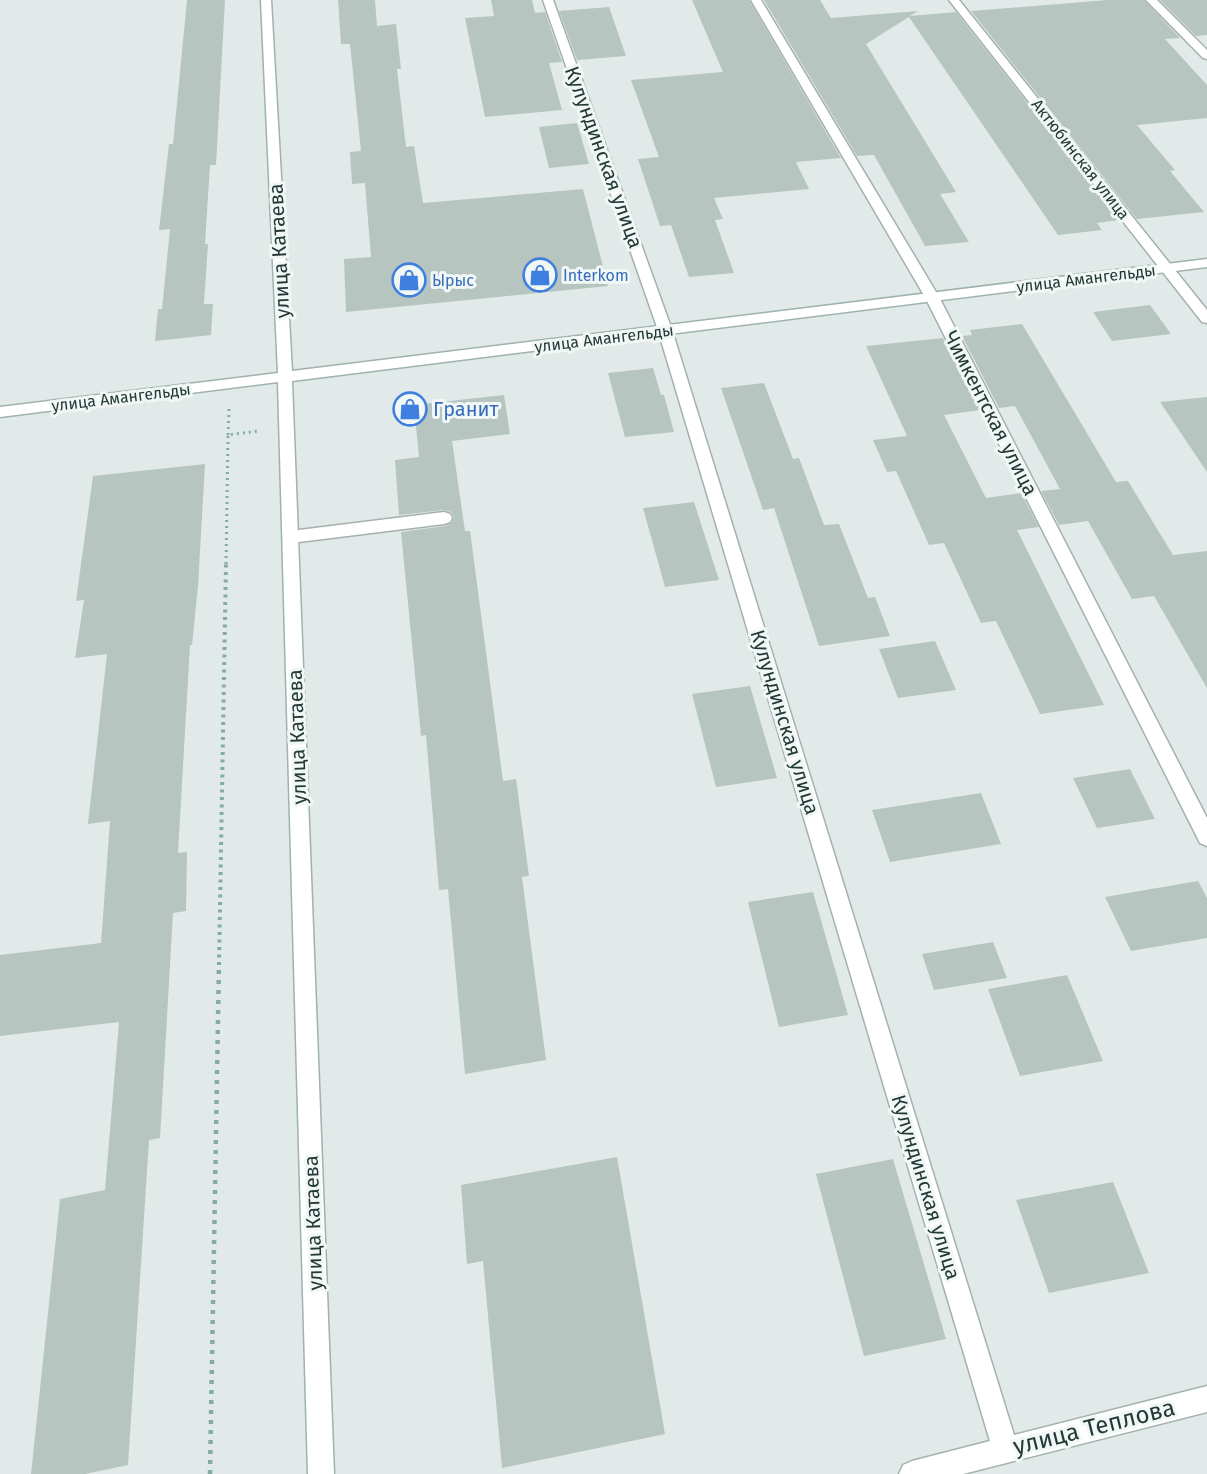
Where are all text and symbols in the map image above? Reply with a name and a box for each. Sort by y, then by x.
street label: Кулундинская улица [560,63,648,251]
street label: Актюбинская улица [1028,95,1134,223]
street label: улица Катаева [263,183,295,319]
shop icon: Interkom [522,257,558,293]
street label: улица Амангельды [1015,261,1157,296]
shop icon: Ырыс [391,262,427,298]
place label: Interkom [563,266,629,285]
place label: Ырыс [432,271,474,290]
street label: улица Амангельды [533,321,675,356]
street label: Чимкентская улица [939,327,1043,499]
street label: улица Амангельды [50,380,192,415]
shop icon: Гранит [392,391,428,427]
place label: Гранит [433,397,500,421]
street label: Кулундинская улица [745,627,825,817]
street label: улица Катаева [283,669,311,805]
street label: Кулундинская улица [886,1092,966,1282]
street label: улица Катаева [299,1155,327,1291]
street label: улица Теплова [1010,1393,1178,1461]

